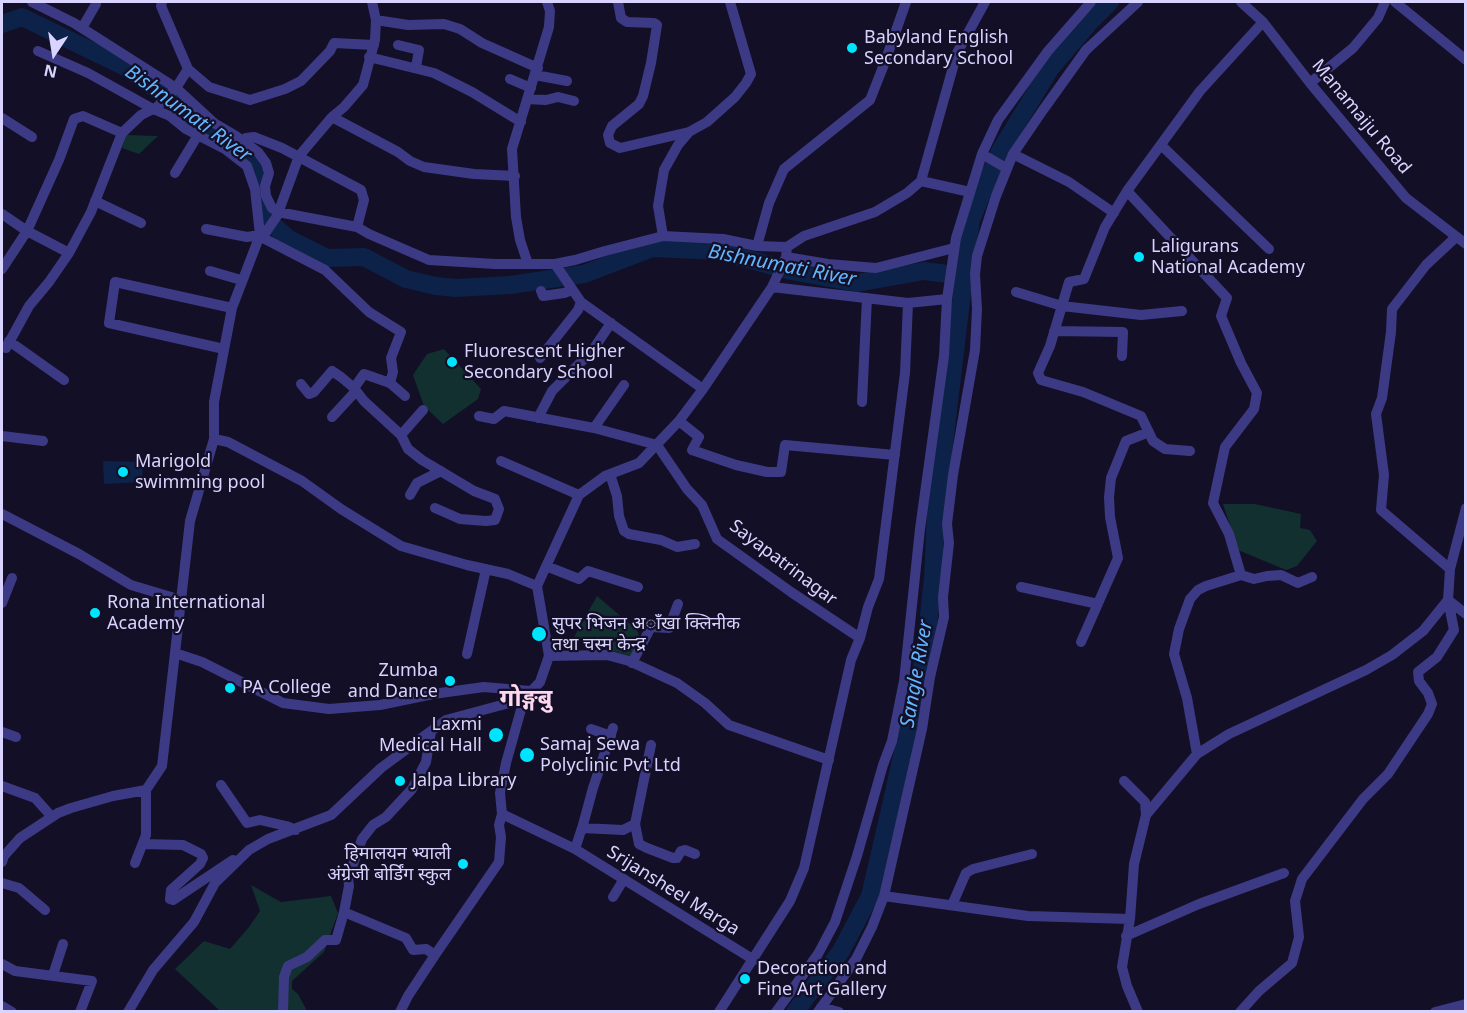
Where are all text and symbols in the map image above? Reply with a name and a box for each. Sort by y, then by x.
north arrow [24,24,84,84]
place label: Babyland English Secondary School [864,27,1013,70]
marker: Babyland English Secondary School [845,41,859,55]
street label: Manamaiju Road [1307,55,1415,179]
text: N [42,59,59,84]
water label: Bishnumati River [120,60,256,168]
place label: Laligurans National Academy [1151,236,1305,278]
water label: Bishnumati River [706,240,858,292]
marker: Laligurans National Academy [1132,250,1146,264]
place label: Fluorescent Higher Secondary School [464,341,625,384]
marker: Fluorescent Higher Secondary School [445,355,459,369]
place label: Marigold swimming pool [135,451,265,494]
marker: Marigold swimming pool [116,465,130,479]
street label: Sayapatrinagar [725,516,841,610]
place label: Rona International Academy [107,592,265,634]
marker: Rona International Academy [88,606,102,620]
place label: सुपर भिजन अाँखा क्लिनीक तथा चस्म केन्द्र [552,613,740,656]
water label: Sangle River [896,618,938,730]
marker: सुपर भिजन अाँखा क्लिनीक तथा चस्म केन्द्र [530,625,548,643]
place label: Zumba and Dance [348,660,438,702]
marker: Zumba and Dance [443,674,457,688]
place label: PA College [242,677,331,699]
marker: PA College [223,681,237,695]
district label: गोङ्गबु [500,685,552,713]
place label: Laxmi Medical Hall [379,714,482,756]
marker: Laxmi Medical Hall [487,726,505,744]
place label: Samaj Sewa Polyclinic Pvt Ltd [540,734,681,777]
marker: Samaj Sewa Polyclinic Pvt Ltd [518,746,536,764]
place label: Jalpa Library [412,770,516,792]
marker: Jalpa Library [393,774,407,788]
street label: Srijansheel Marga [603,842,743,940]
place label: हिमालयन भ्याली अंग्रेजी बोर्डिंग स्कुल [327,843,451,886]
marker: हिमालयन भ्याली अंग्रेजी बोर्डिंग स्कुल [456,857,470,871]
place label: Decoration and Fine Art Gallery [757,958,887,1000]
marker: Decoration and Fine Art Gallery [738,972,752,986]

